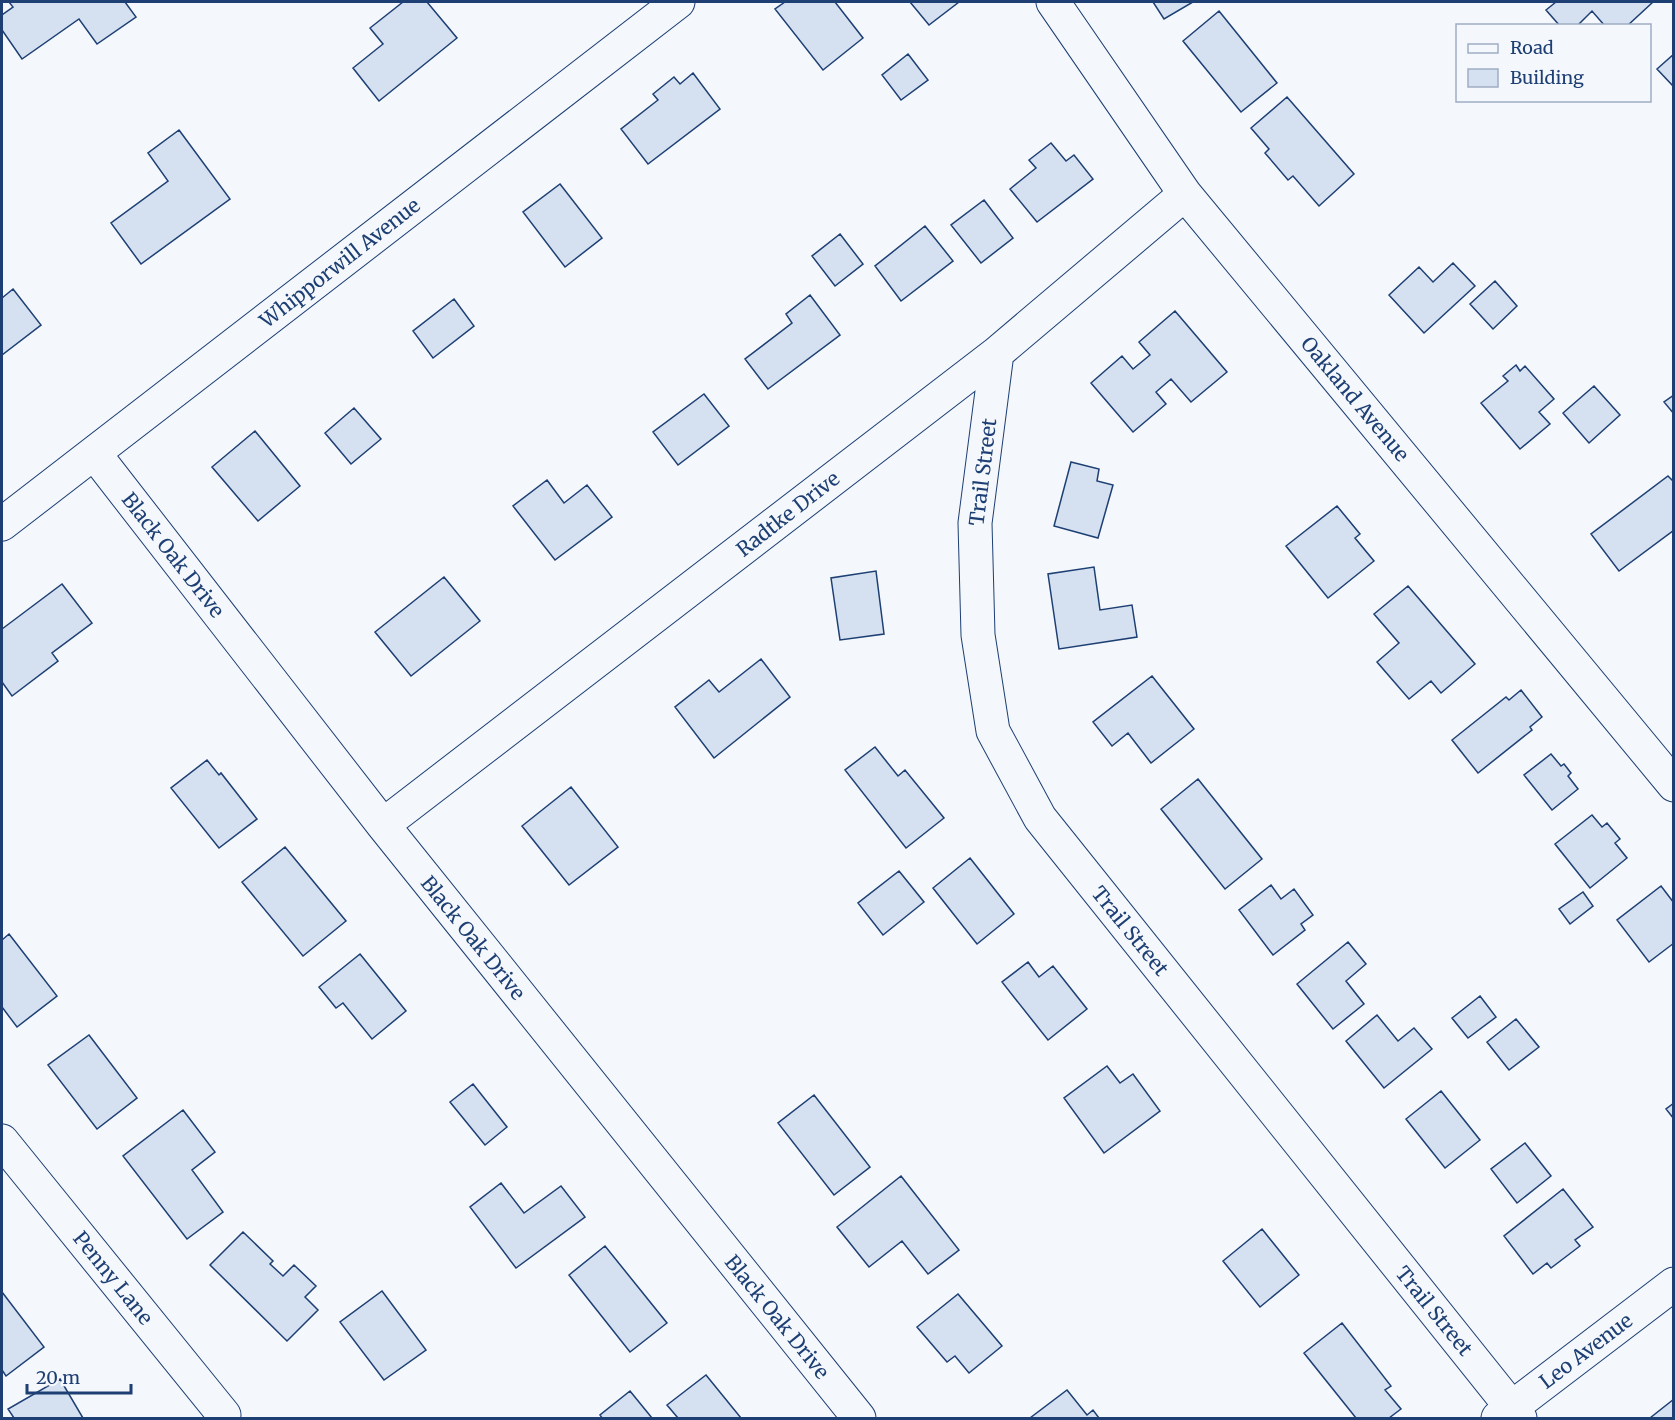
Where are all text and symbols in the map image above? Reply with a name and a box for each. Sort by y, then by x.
legend [1456,24,1651,102]
text: Road [1510,36,1554,59]
text: Building [1510,66,1584,89]
street label: Whipporwill Avenue [254,192,425,334]
street label: Oakland Avenue [1296,331,1415,466]
street label: Trail Street [964,417,1002,527]
street label: Radtke Drive [731,466,844,562]
street label: Black Oak Drive [117,487,230,622]
street label: Black Oak Drive [416,871,531,1005]
street label: Trail Street [1087,881,1174,981]
street label: Penny Lane [68,1226,159,1329]
street label: Black Oak Drive [720,1250,835,1384]
street label: Trail Street [1391,1261,1478,1361]
street label: Leo Avenue [1534,1308,1637,1394]
scale bar [27,1357,130,1395]
text: 20 m [36,1366,80,1389]

